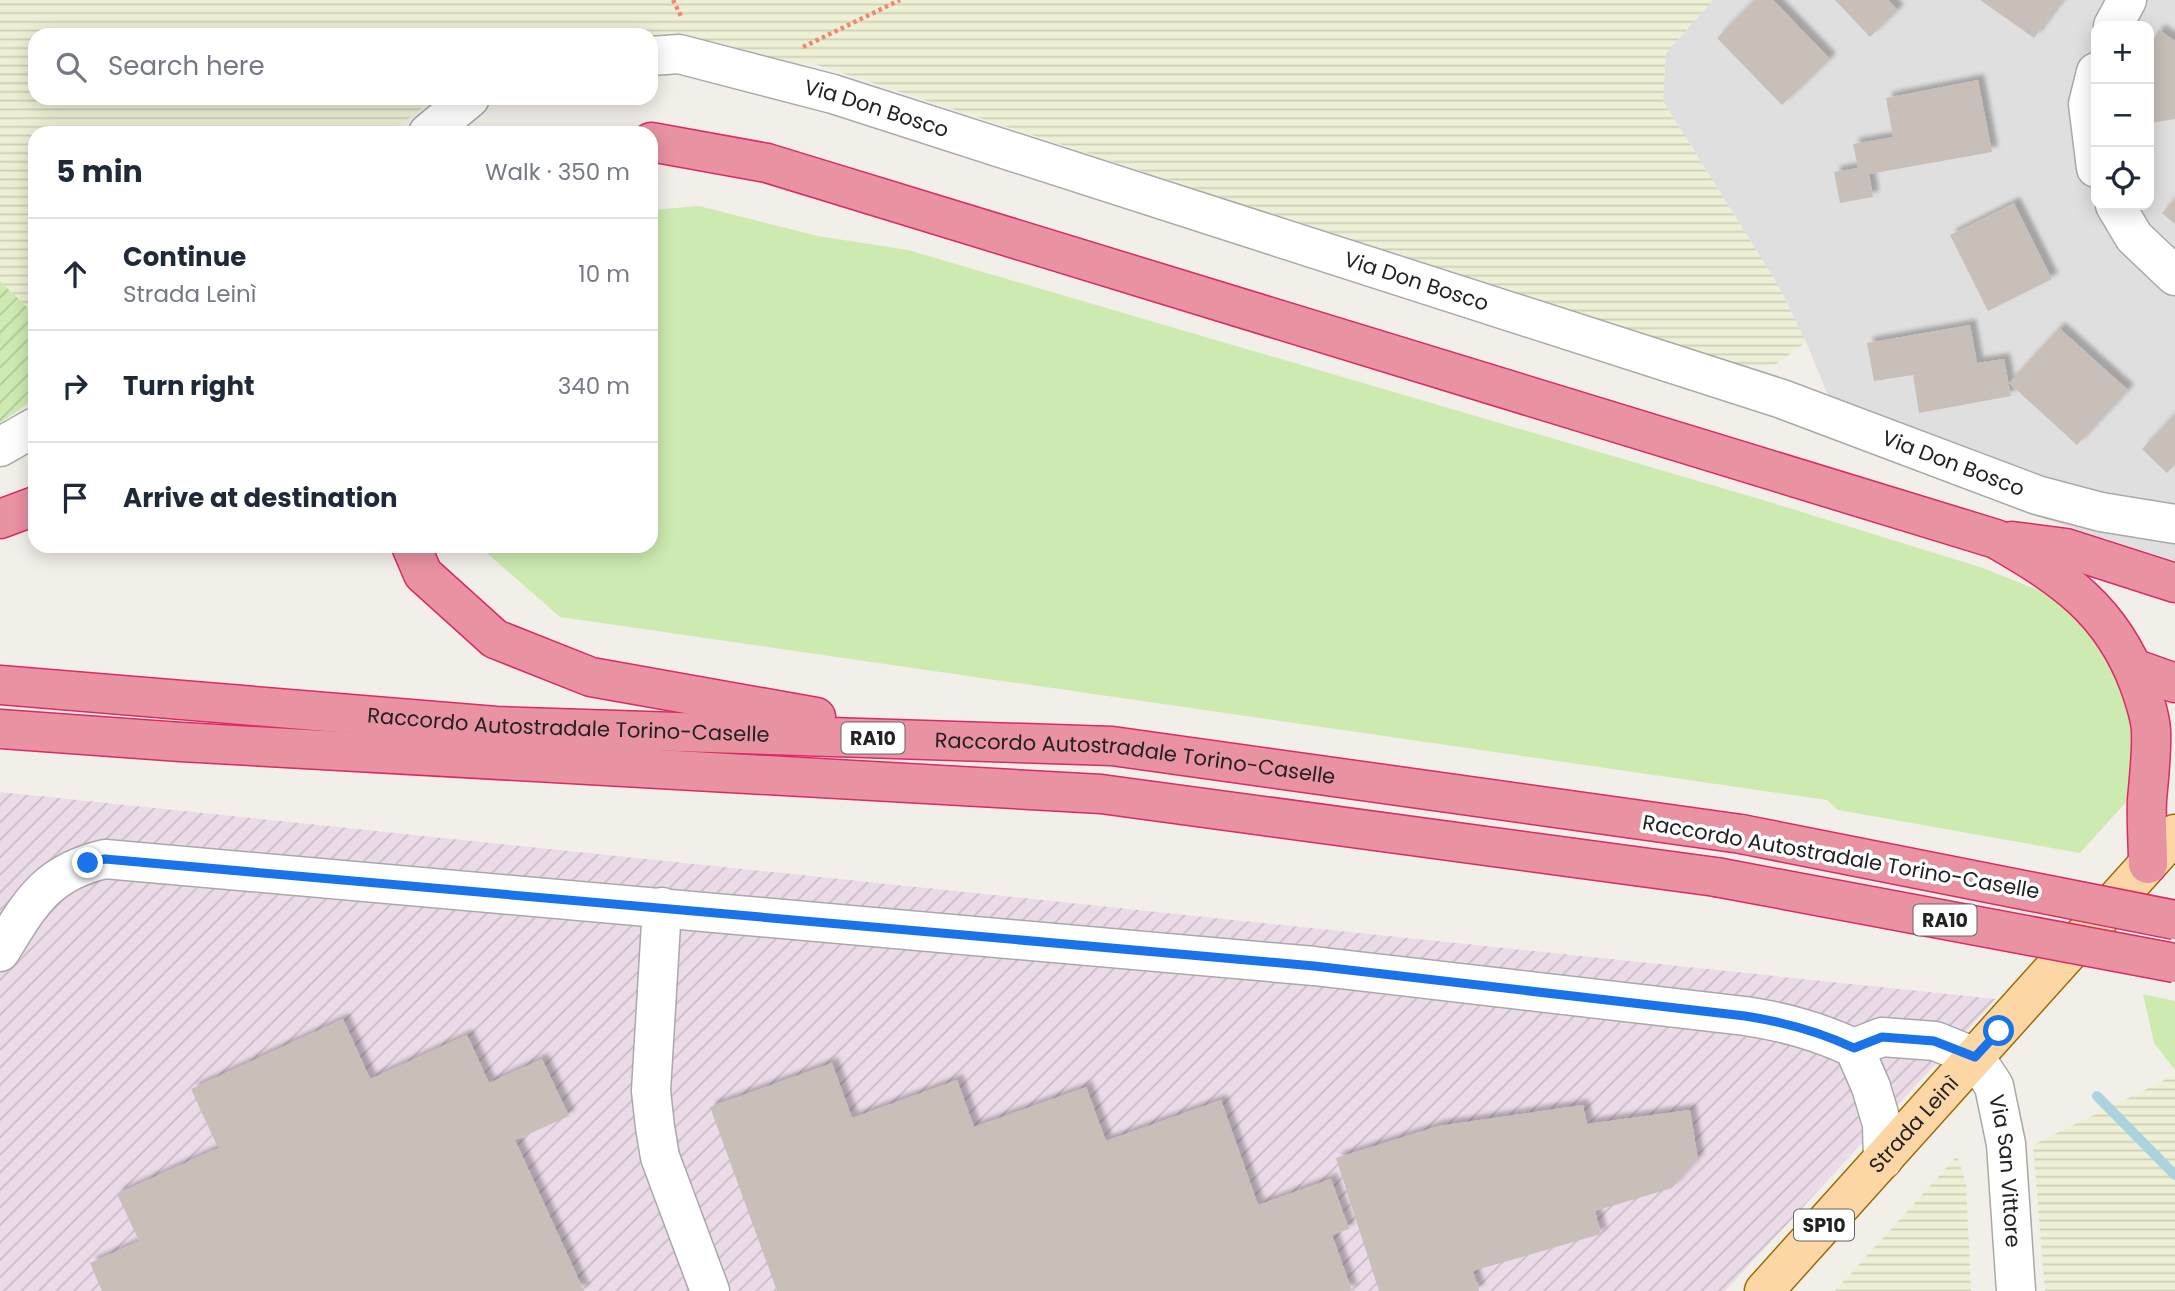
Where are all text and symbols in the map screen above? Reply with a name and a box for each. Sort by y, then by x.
map controls [2091,21,2154,210]
button: + [2091,21,2154,84]
search box [28,28,658,105]
icon: search [52,48,90,86]
text: Search here [108,48,265,84]
street label: Via Don Bosco [801,72,953,144]
button: − [2091,84,2154,147]
button: locate [2091,147,2154,210]
text: 5 min [56,150,143,193]
text: Walk · 350 m [485,156,630,188]
text: Continue [123,239,246,275]
street label: Via Don Bosco [1341,244,1492,318]
icon: ahead [56,255,94,293]
text: 10 m [578,258,630,290]
text: Strada Leinì [123,278,256,310]
icon: right [56,367,94,405]
text: Turn right [123,368,255,404]
text: 340 m [558,370,630,402]
street label: Via Don Bosco [1878,423,2029,503]
icon: arrive [56,479,94,517]
text: Arrive at destination [123,480,398,516]
street label: Raccordo Autostradale Torino-Caselle [366,700,770,749]
road number: RA10 [842,722,904,754]
street label: Raccordo Autostradale Torino-Caselle [934,725,1337,791]
street label: Raccordo Autostradale Torino-Caselle [1640,807,2042,906]
route end [72,847,103,878]
road number: RA10 [1913,904,1976,936]
route start [1983,1015,2014,1046]
street label: Strada Leinì [1862,1069,1965,1179]
street label: Via San Vittore [1982,1092,2028,1248]
road number: SP10 [1794,1210,1854,1240]

